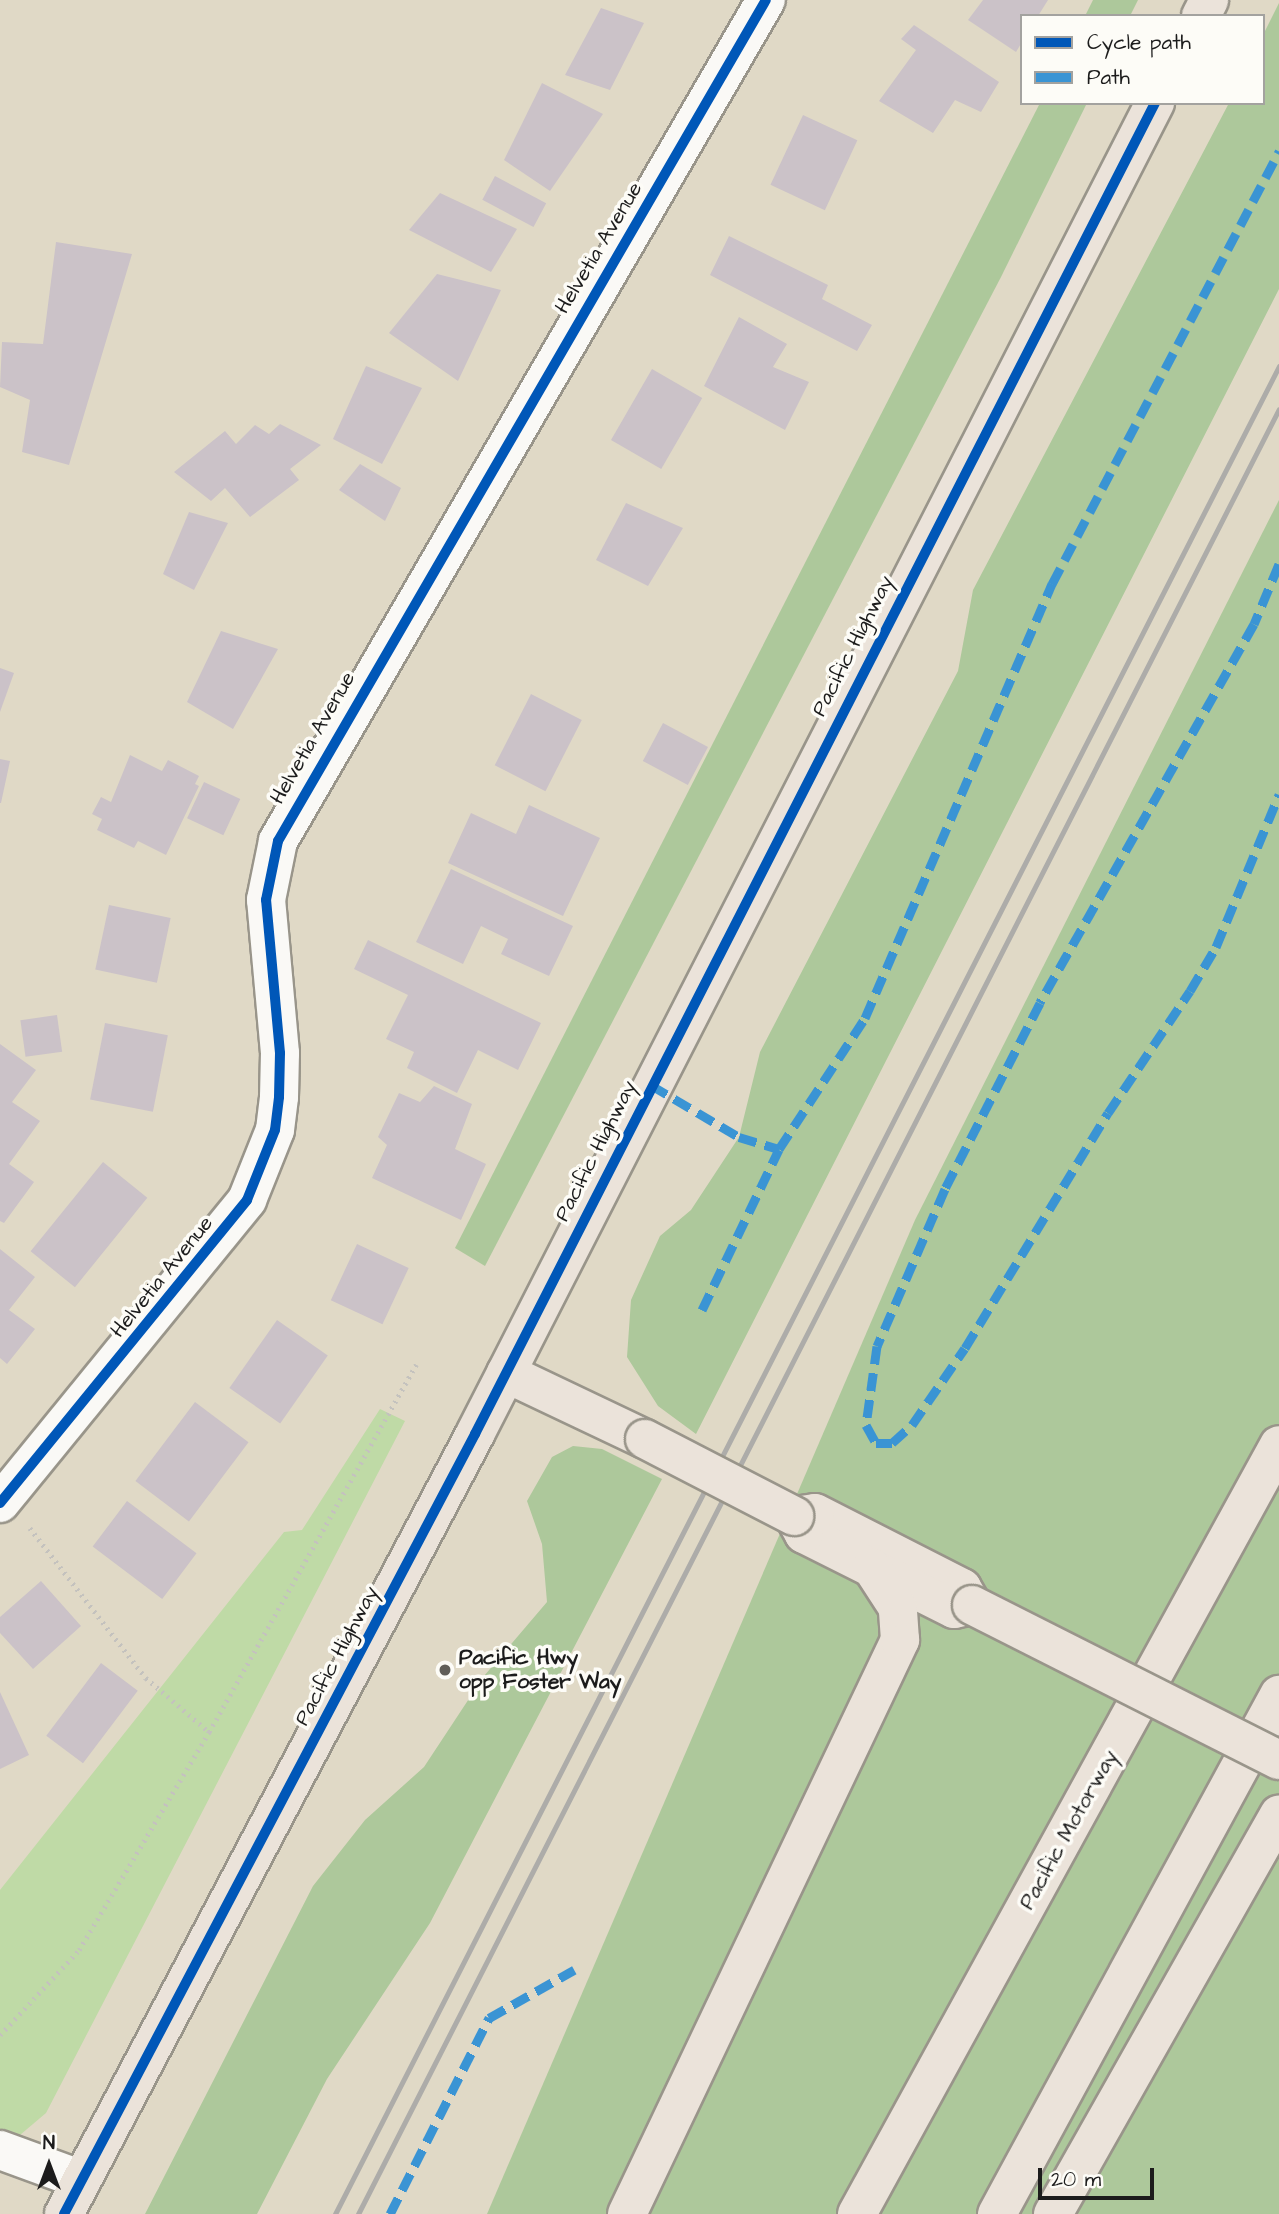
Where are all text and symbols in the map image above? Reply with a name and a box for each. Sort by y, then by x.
legend [1020,14,1265,105]
text: Cycle path [1087,28,1191,57]
text: Path [1087,63,1130,92]
street label: Helvetia Avenue [550,178,648,318]
street label: Pacific Highway [807,572,899,720]
street label: Helvetia Avenue [265,667,361,809]
street label: Pacific Highway [550,1077,642,1225]
street label: Helvetia Avenue [105,1211,219,1343]
street label: Pacific Highway [290,1582,384,1730]
place label: Pacific Hwy opp Foster Way [459,1645,621,1695]
marker: Pacific Hwy opp Foster Way [437,1662,453,1678]
street label: Pacific Motorway [1015,1746,1123,1914]
north arrow [14,2130,84,2200]
text: N [43,2130,55,2157]
scale bar [1041,2154,1156,2198]
text: 20 m [1051,2165,1101,2194]

